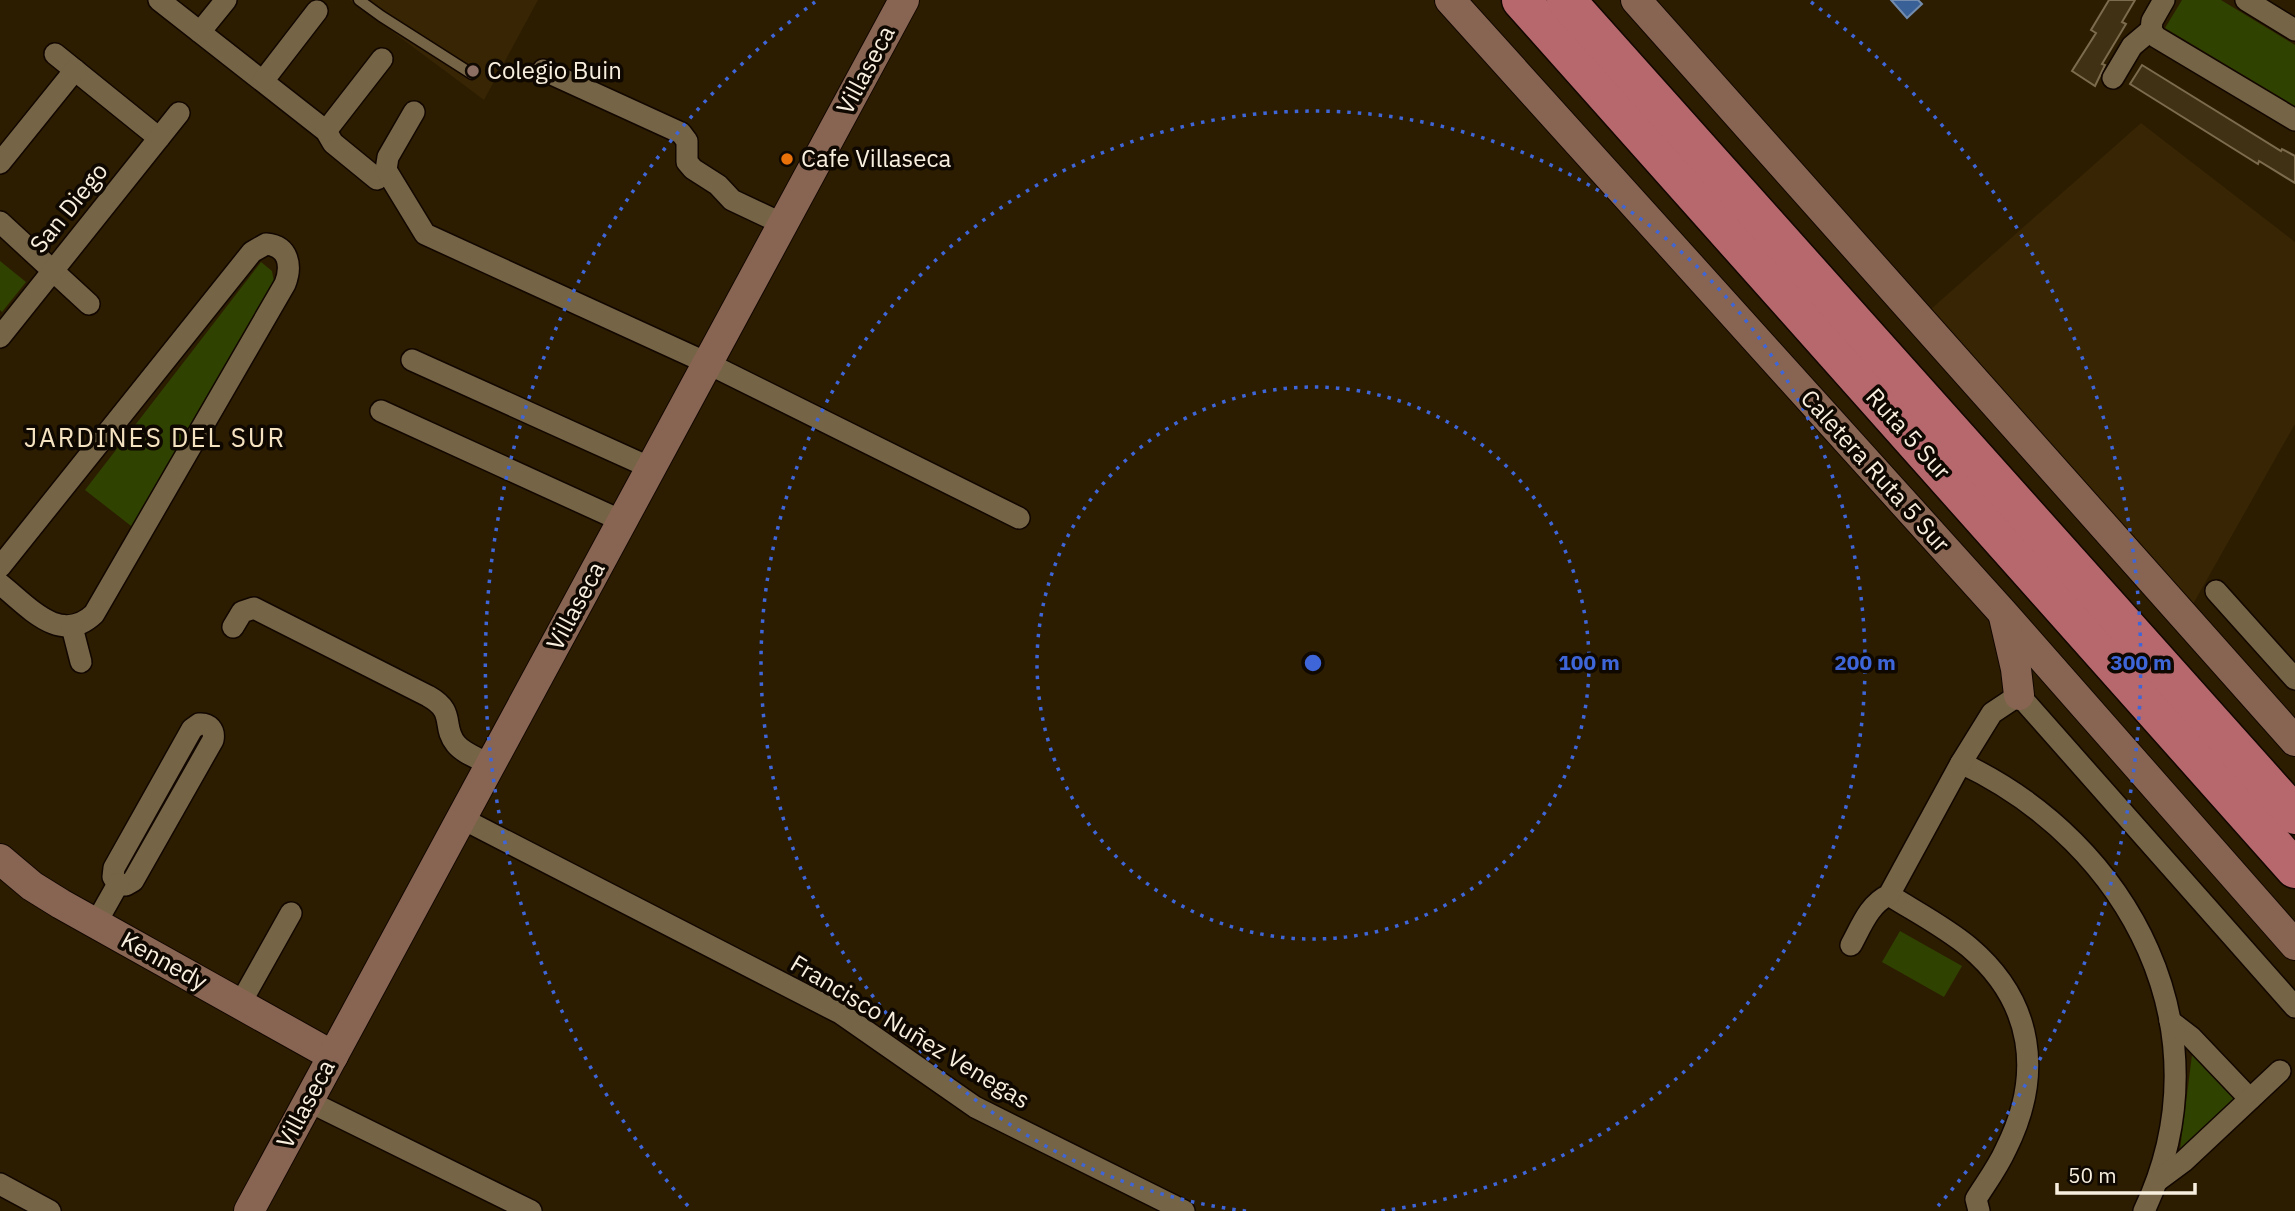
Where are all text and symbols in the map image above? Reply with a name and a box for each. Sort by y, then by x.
street label: Villaseca [828,19,902,119]
place label: Colegio Buin [487,54,622,86]
marker: Colegio Buin [465,63,481,79]
place label: Cafe Villaseca [801,142,952,174]
marker: Cafe Villaseca [779,151,795,167]
street label: San Diego [22,156,114,259]
street label: Ruta 5 Sur [1859,381,1958,486]
street label: Caletera Ruta 5 Sur [1794,382,1958,559]
district label: JARDINES DEL SUR [24,420,286,454]
street label: Villaseca [538,555,612,655]
text: 100 m [1558,648,1620,676]
text: 200 m [1834,648,1896,676]
text: 300 m [2110,648,2172,676]
centre of rings [1301,651,1325,675]
street label: Kennedy [116,923,213,997]
street label: Francisco Nuñez Venegas [785,947,1036,1115]
street label: Villaseca [268,1053,342,1153]
scale bar [2057,1152,2195,1196]
text: 50 m [2068,1161,2117,1189]

